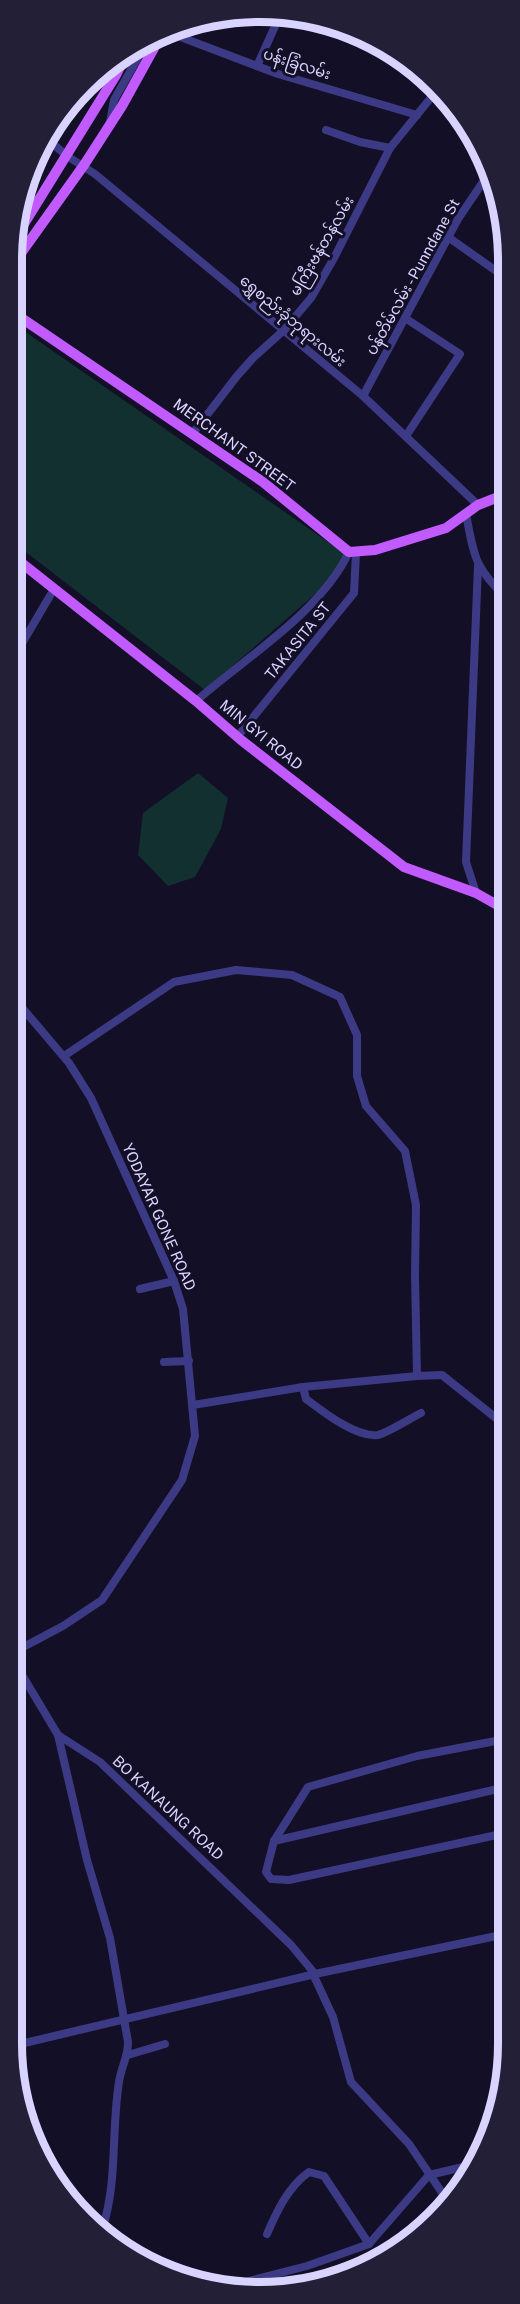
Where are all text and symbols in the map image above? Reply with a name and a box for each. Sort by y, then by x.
street label: ပန်းခြံလမ်း [260,44,333,86]
street label: မကြီးဗန်တန်လမ်း [285,193,360,300]
street label: ပန်တိမ်လမ်း - Punndane St [362,195,466,360]
street label: ရွှေစည်းခုံဘုရားလမ်း [234,271,350,373]
street label: MERCHANT STREET [170,395,298,494]
street label: TAKASITA ST [261,599,334,683]
street label: MIN GYI ROAD [217,696,306,773]
street label: YODAYAR GONE ROAD [119,1141,200,1293]
street label: BO KANAUNG ROAD [109,1752,227,1863]

